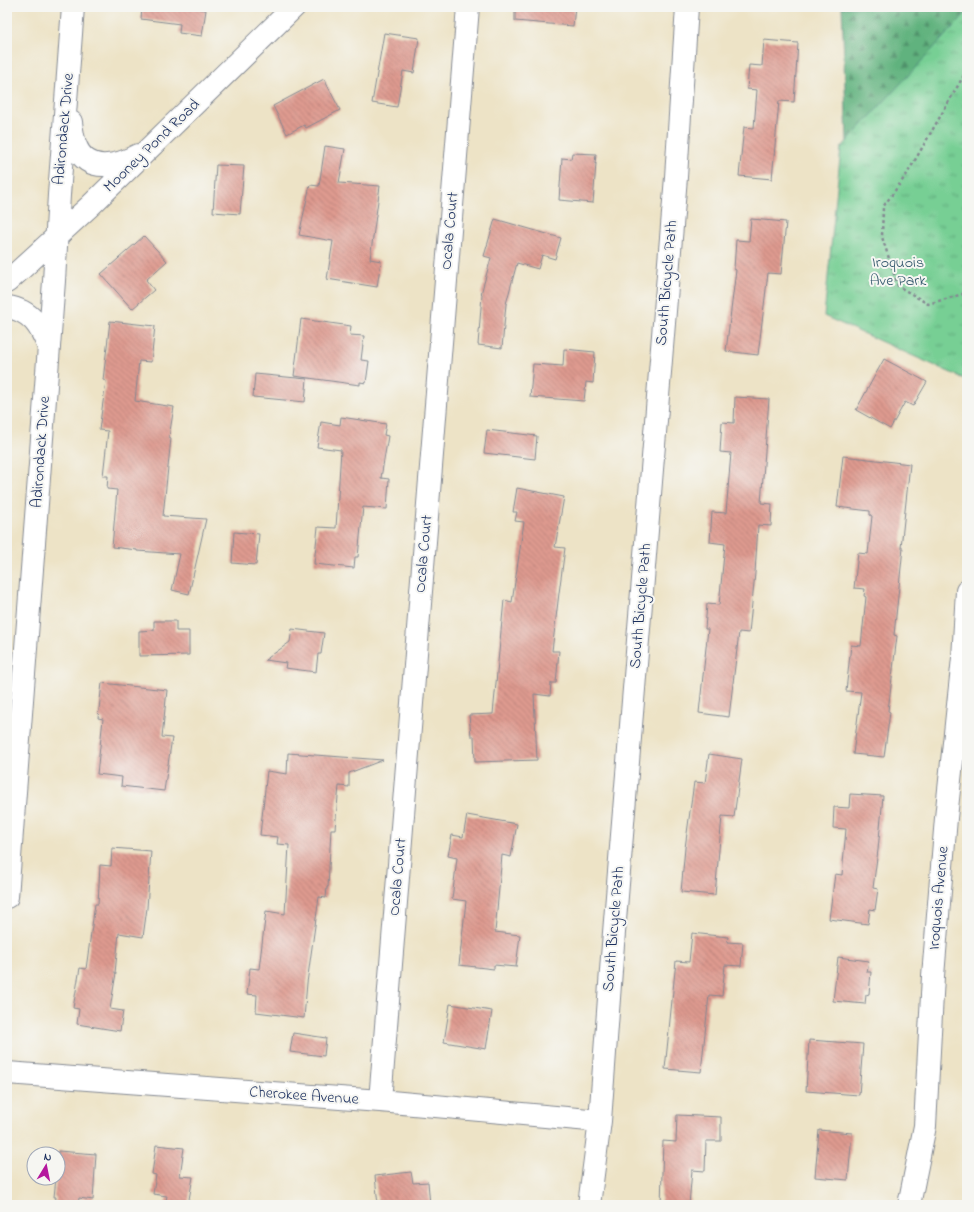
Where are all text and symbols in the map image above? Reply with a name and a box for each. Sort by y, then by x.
street label: Adirondack Drive [47,71,81,186]
street label: Mooney Pond Road [98,93,206,199]
street label: Ocala Court [435,190,465,271]
street label: South Bicycle Path [650,219,684,347]
park label: Iroquois Ave Park [870,251,927,293]
street label: Adirondack Drive [25,394,57,509]
street label: Ocala Court [409,513,439,594]
street label: South Bicycle Path [624,542,658,670]
street label: Ocala Court [383,836,413,917]
street label: Iroquois Avenue [923,844,956,951]
street label: South Bicycle Path [597,865,631,993]
street label: Cherokee Avenue [249,1080,360,1112]
north arrow [26,1146,66,1186]
text: N [43,1149,53,1166]

